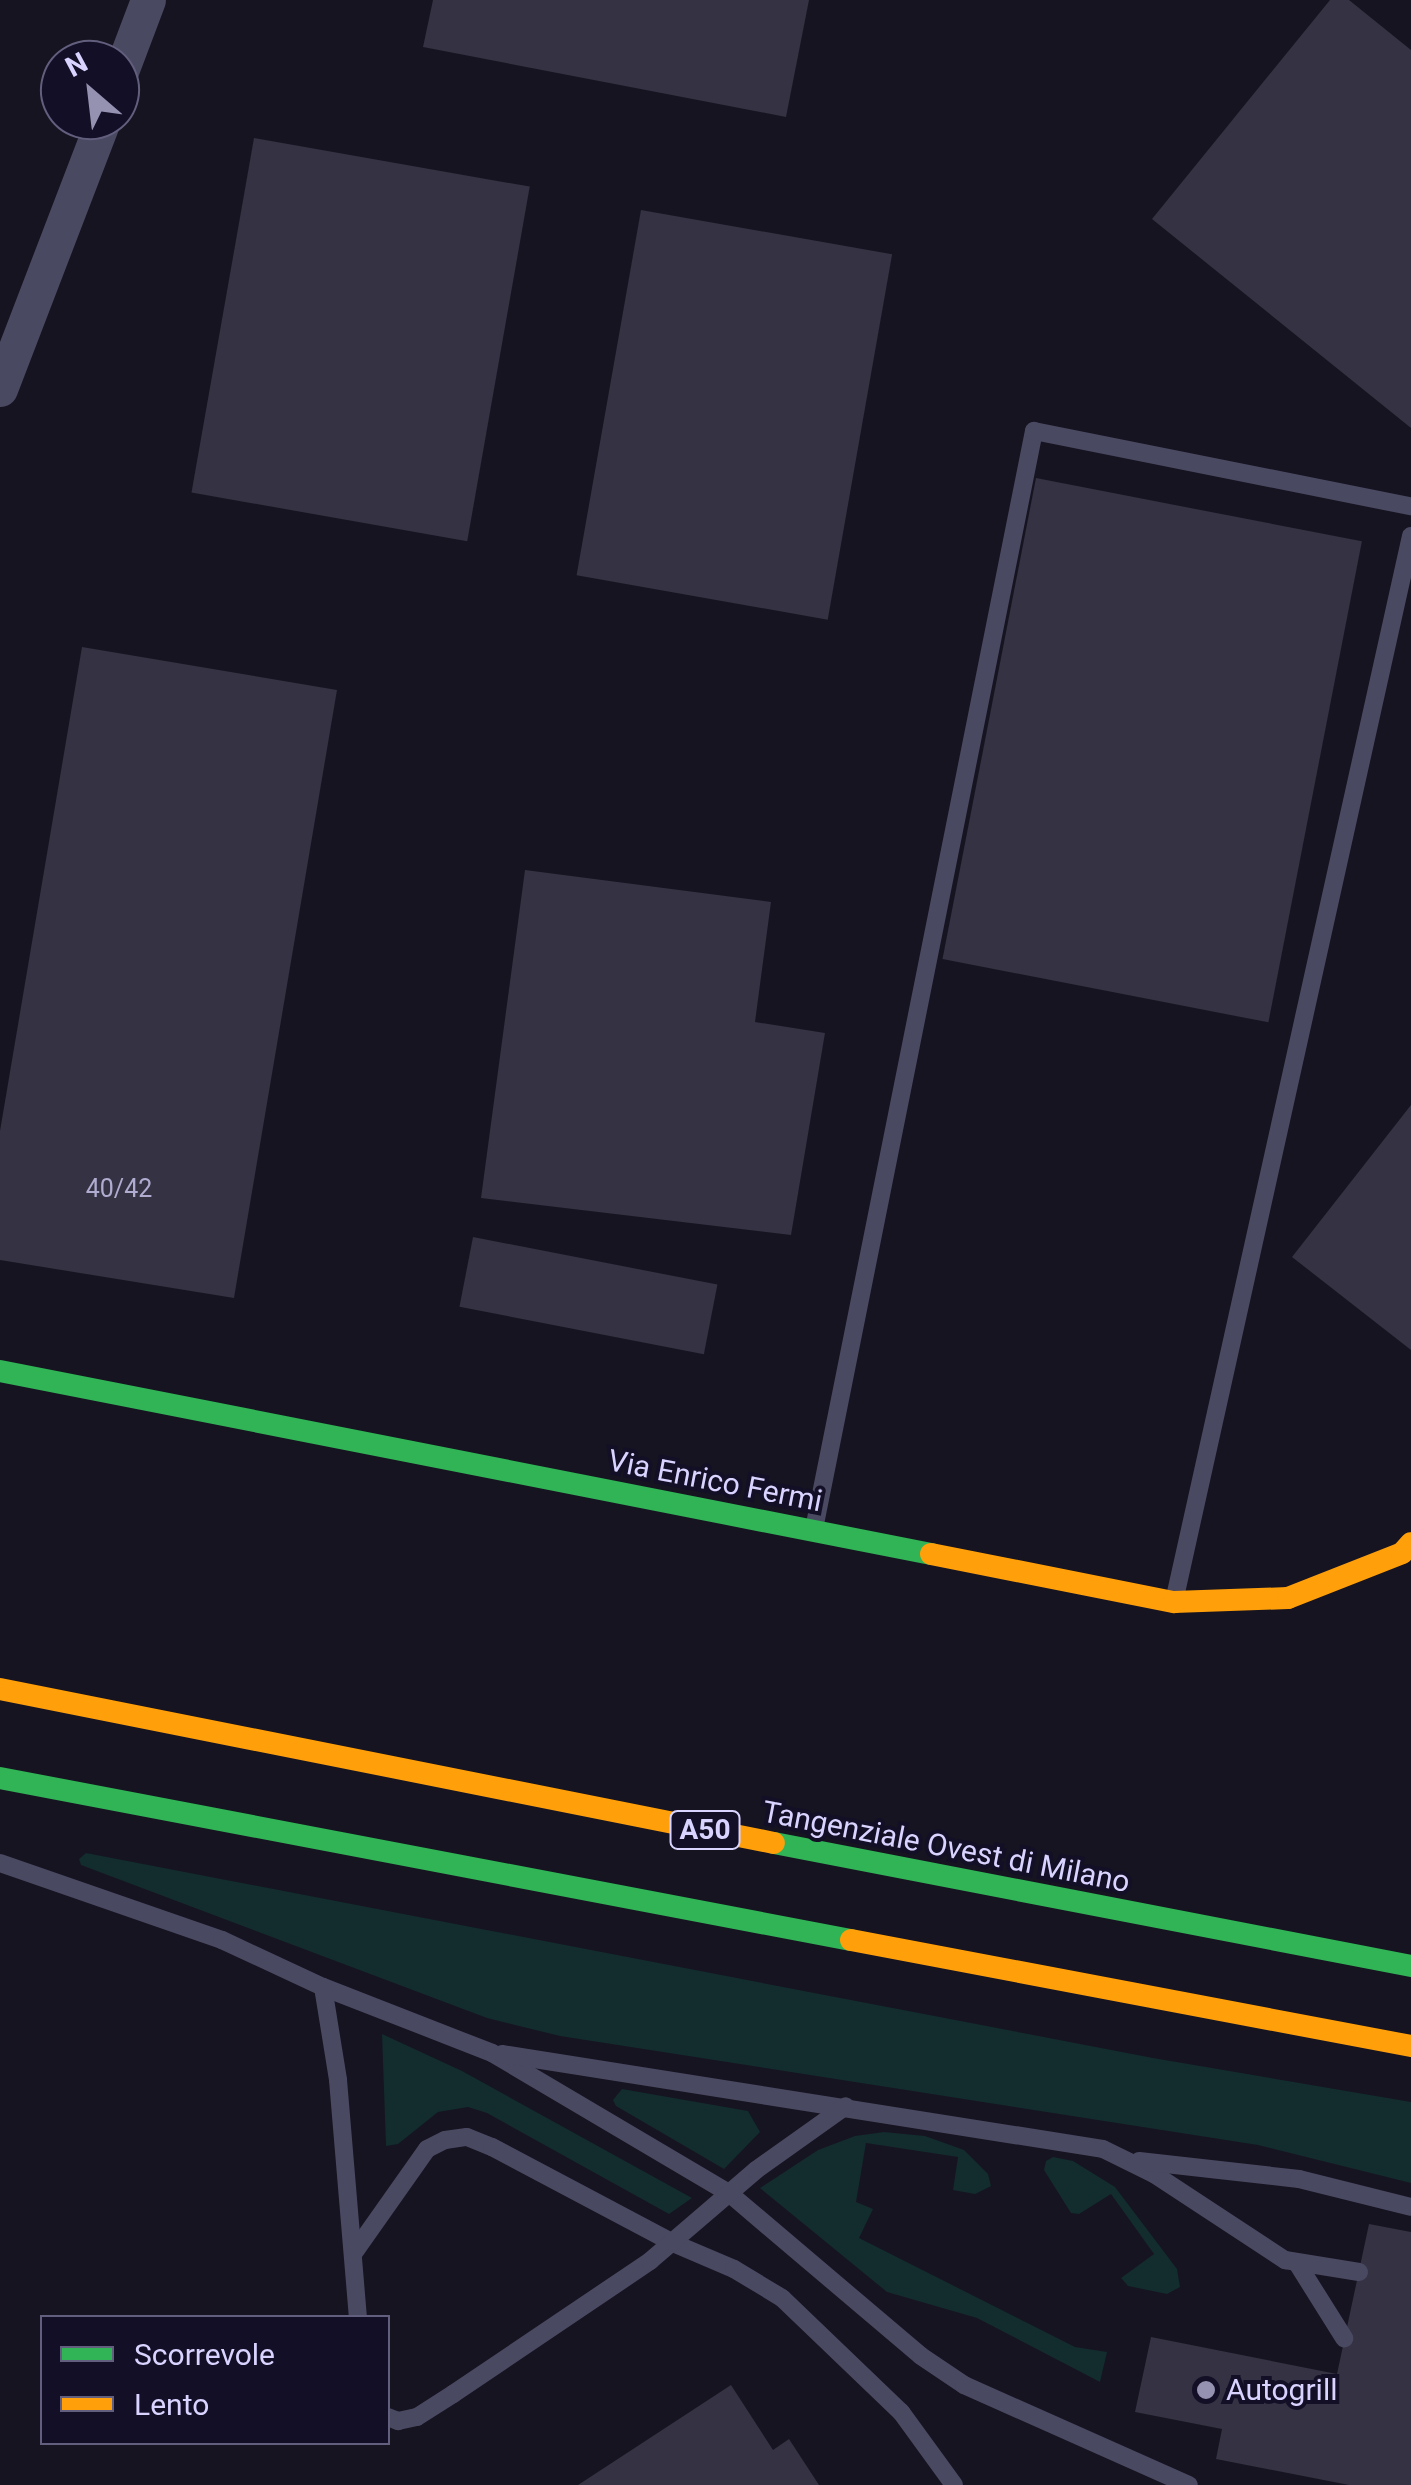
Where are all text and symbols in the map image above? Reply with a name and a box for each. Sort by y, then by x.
north arrow [40,40,140,140]
text: N [60,46,93,84]
house number: 40/42 [86,1174,152,1204]
street label: Via Enrico Fermi [605,1443,825,1519]
street label: Tangenziale Ovest di Milano [759,1794,1133,1900]
road number: A50 [668,1807,742,1853]
legend [40,2315,390,2445]
text: Scorrevole [134,2337,275,2372]
place label: Autogrill [1226,2372,1337,2408]
marker: Autogrill [1195,2379,1217,2401]
text: Lento [134,2387,209,2422]

